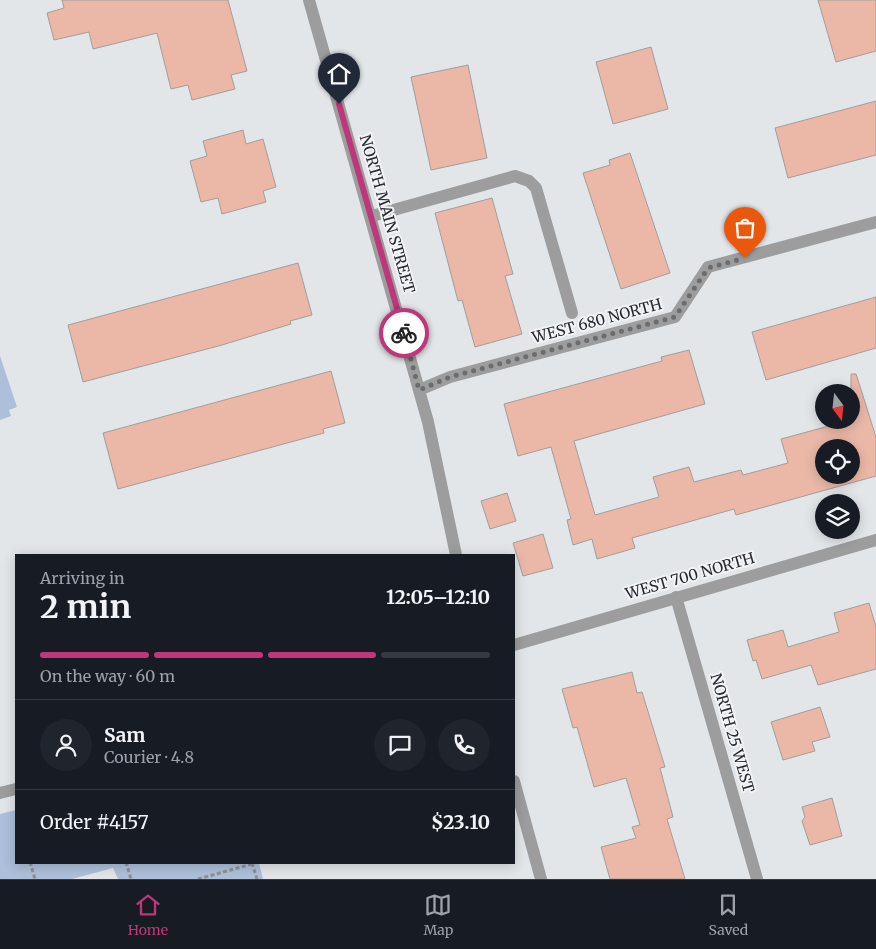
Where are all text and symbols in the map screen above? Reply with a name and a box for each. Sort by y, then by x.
pin [318,53,360,104]
icon: home [325,60,353,88]
street label: NORTH MAIN STREET [356,132,419,296]
pin [724,207,766,258]
icon: bag [731,214,759,242]
street label: WEST 680 NORTH [529,294,664,347]
courier [379,308,429,358]
icon: bike [390,319,418,347]
north arrow [815,384,860,429]
map controls [815,384,860,539]
button: locate [815,439,860,484]
button: layers [815,494,860,539]
street label: WEST 700 NORTH [622,548,757,603]
text: Arriving in [40,568,125,588]
text: 12:05–12:10 [386,585,490,609]
text: 2 min [40,587,131,627]
text: On the way · 60 m [40,666,175,686]
street label: NORTH 25 WEST [706,671,759,795]
button: person [40,719,92,771]
button: chat [374,719,426,771]
button: phone [438,719,490,771]
text: Sam [104,723,145,747]
text: Courier · 4.8 [104,747,194,767]
text: Order #4157 [40,810,148,834]
text: $23.10 [431,810,490,834]
tab: Home [128,891,168,939]
tab: Map [423,891,453,939]
tab: Saved [709,891,748,939]

